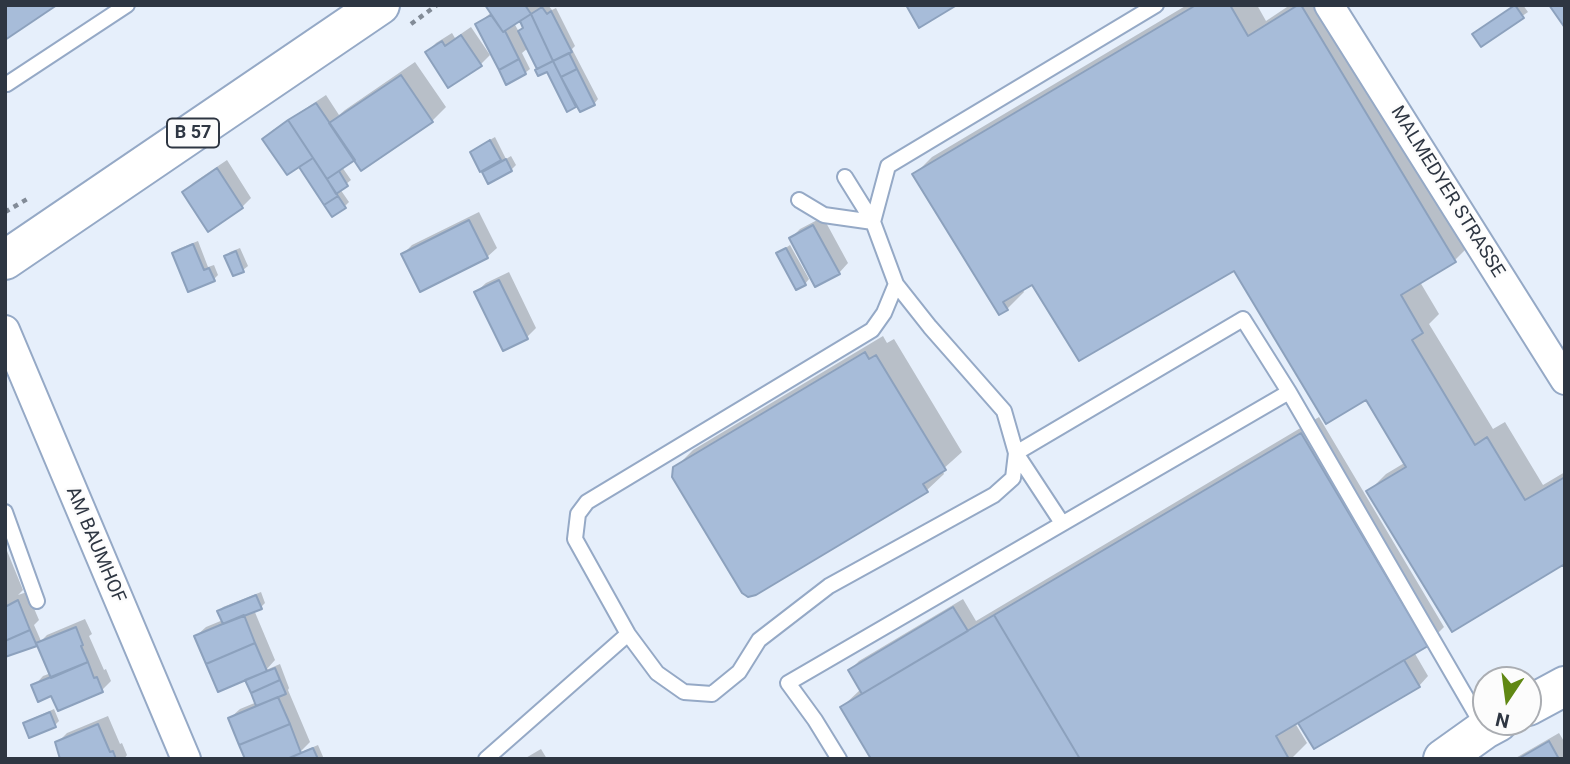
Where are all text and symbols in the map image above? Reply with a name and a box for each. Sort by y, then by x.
street label: MALMEDYER STRASSE [1385,102,1509,282]
road number: B 57 [167,118,219,148]
street label: AM BAUMHOF [60,484,130,606]
north arrow [1472,666,1542,736]
text: N [1493,707,1512,733]

